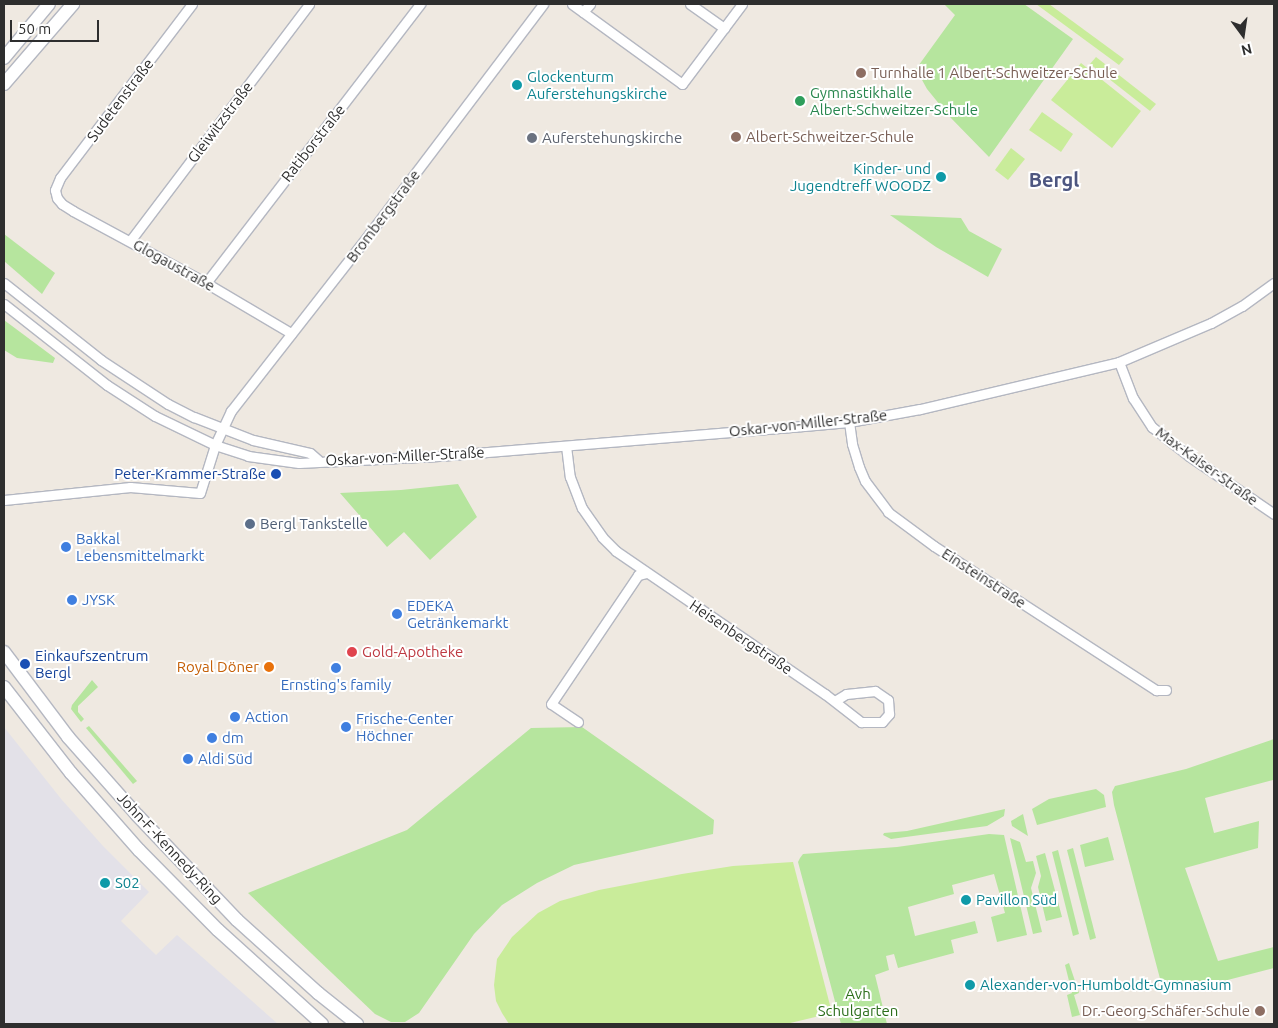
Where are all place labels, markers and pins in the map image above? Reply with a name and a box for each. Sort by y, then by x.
place label: Turnhalle 1 Albert-Schweitzer-Schule [871,64,1118,82]
place label: Glockenturm Auferstehungskirche [527,67,667,102]
marker: Turnhalle 1 Albert-Schweitzer-Schule [855,67,867,79]
marker: Glockenturm Auferstehungskirche [511,79,523,91]
place label: Gymnastikhalle Albert-Schweitzer-Schule [810,83,978,118]
marker: Gymnastikhalle Albert-Schweitzer-Schule [794,95,806,107]
place label: Albert-Schweitzer-Schule [746,128,914,146]
place label: Auferstehungskirche [542,129,682,147]
marker: Albert-Schweitzer-Schule [730,131,742,143]
marker: Auferstehungskirche [526,132,538,144]
place label: Kinder- und Jugendtreff WOODZ [790,159,931,194]
marker: Kinder- und Jugendtreff WOODZ [935,171,947,183]
place label: Peter-Krammer-Straße [114,465,266,483]
marker: Peter-Krammer-Straße [270,468,282,480]
place label: Bergl Tankstelle [260,515,368,533]
marker: Bergl Tankstelle [244,518,256,530]
place label: Bakkal Lebensmittelmarkt [76,529,204,564]
marker: Bakkal Lebensmittelmarkt [60,541,72,553]
place label: JYSK [82,591,115,609]
marker: JYSK [66,594,78,606]
place label: EDEKA Getränkemarkt [407,596,508,631]
marker: EDEKA Getränkemarkt [391,608,403,620]
place label: Gold-Apotheke [362,643,463,661]
place label: Einkaufszentrum Bergl [35,646,148,681]
marker: Gold-Apotheke [346,646,358,658]
marker: Einkaufszentrum Bergl [19,658,31,670]
place label: Royal Döner [177,658,259,676]
marker: Royal Döner [263,661,275,673]
marker: Ernsting's family [330,662,342,674]
place label: Ernsting's family [281,676,391,694]
place label: Action [245,708,289,726]
place label: Frische-Center Höchner [356,709,454,744]
marker: Action [229,711,241,723]
marker: Frische-Center Höchner [340,721,352,733]
place label: dm [222,729,244,747]
marker: dm [206,732,218,744]
place label: Aldi Süd [198,750,253,768]
marker: Aldi Süd [182,753,194,765]
place label: S02 [115,874,140,892]
marker: S02 [99,877,111,889]
place label: Pavillon Süd [976,891,1057,909]
marker: Pavillon Süd [960,894,972,906]
place label: Alexander-von-Humboldt-Gymnasium [980,976,1232,994]
marker: Alexander-von-Humboldt-Gymnasium [964,979,976,991]
place label: Dr.-Georg-Schäfer-Schule [1082,1002,1250,1020]
marker: Dr.-Georg-Schäfer-Schule [1254,1005,1266,1017]

